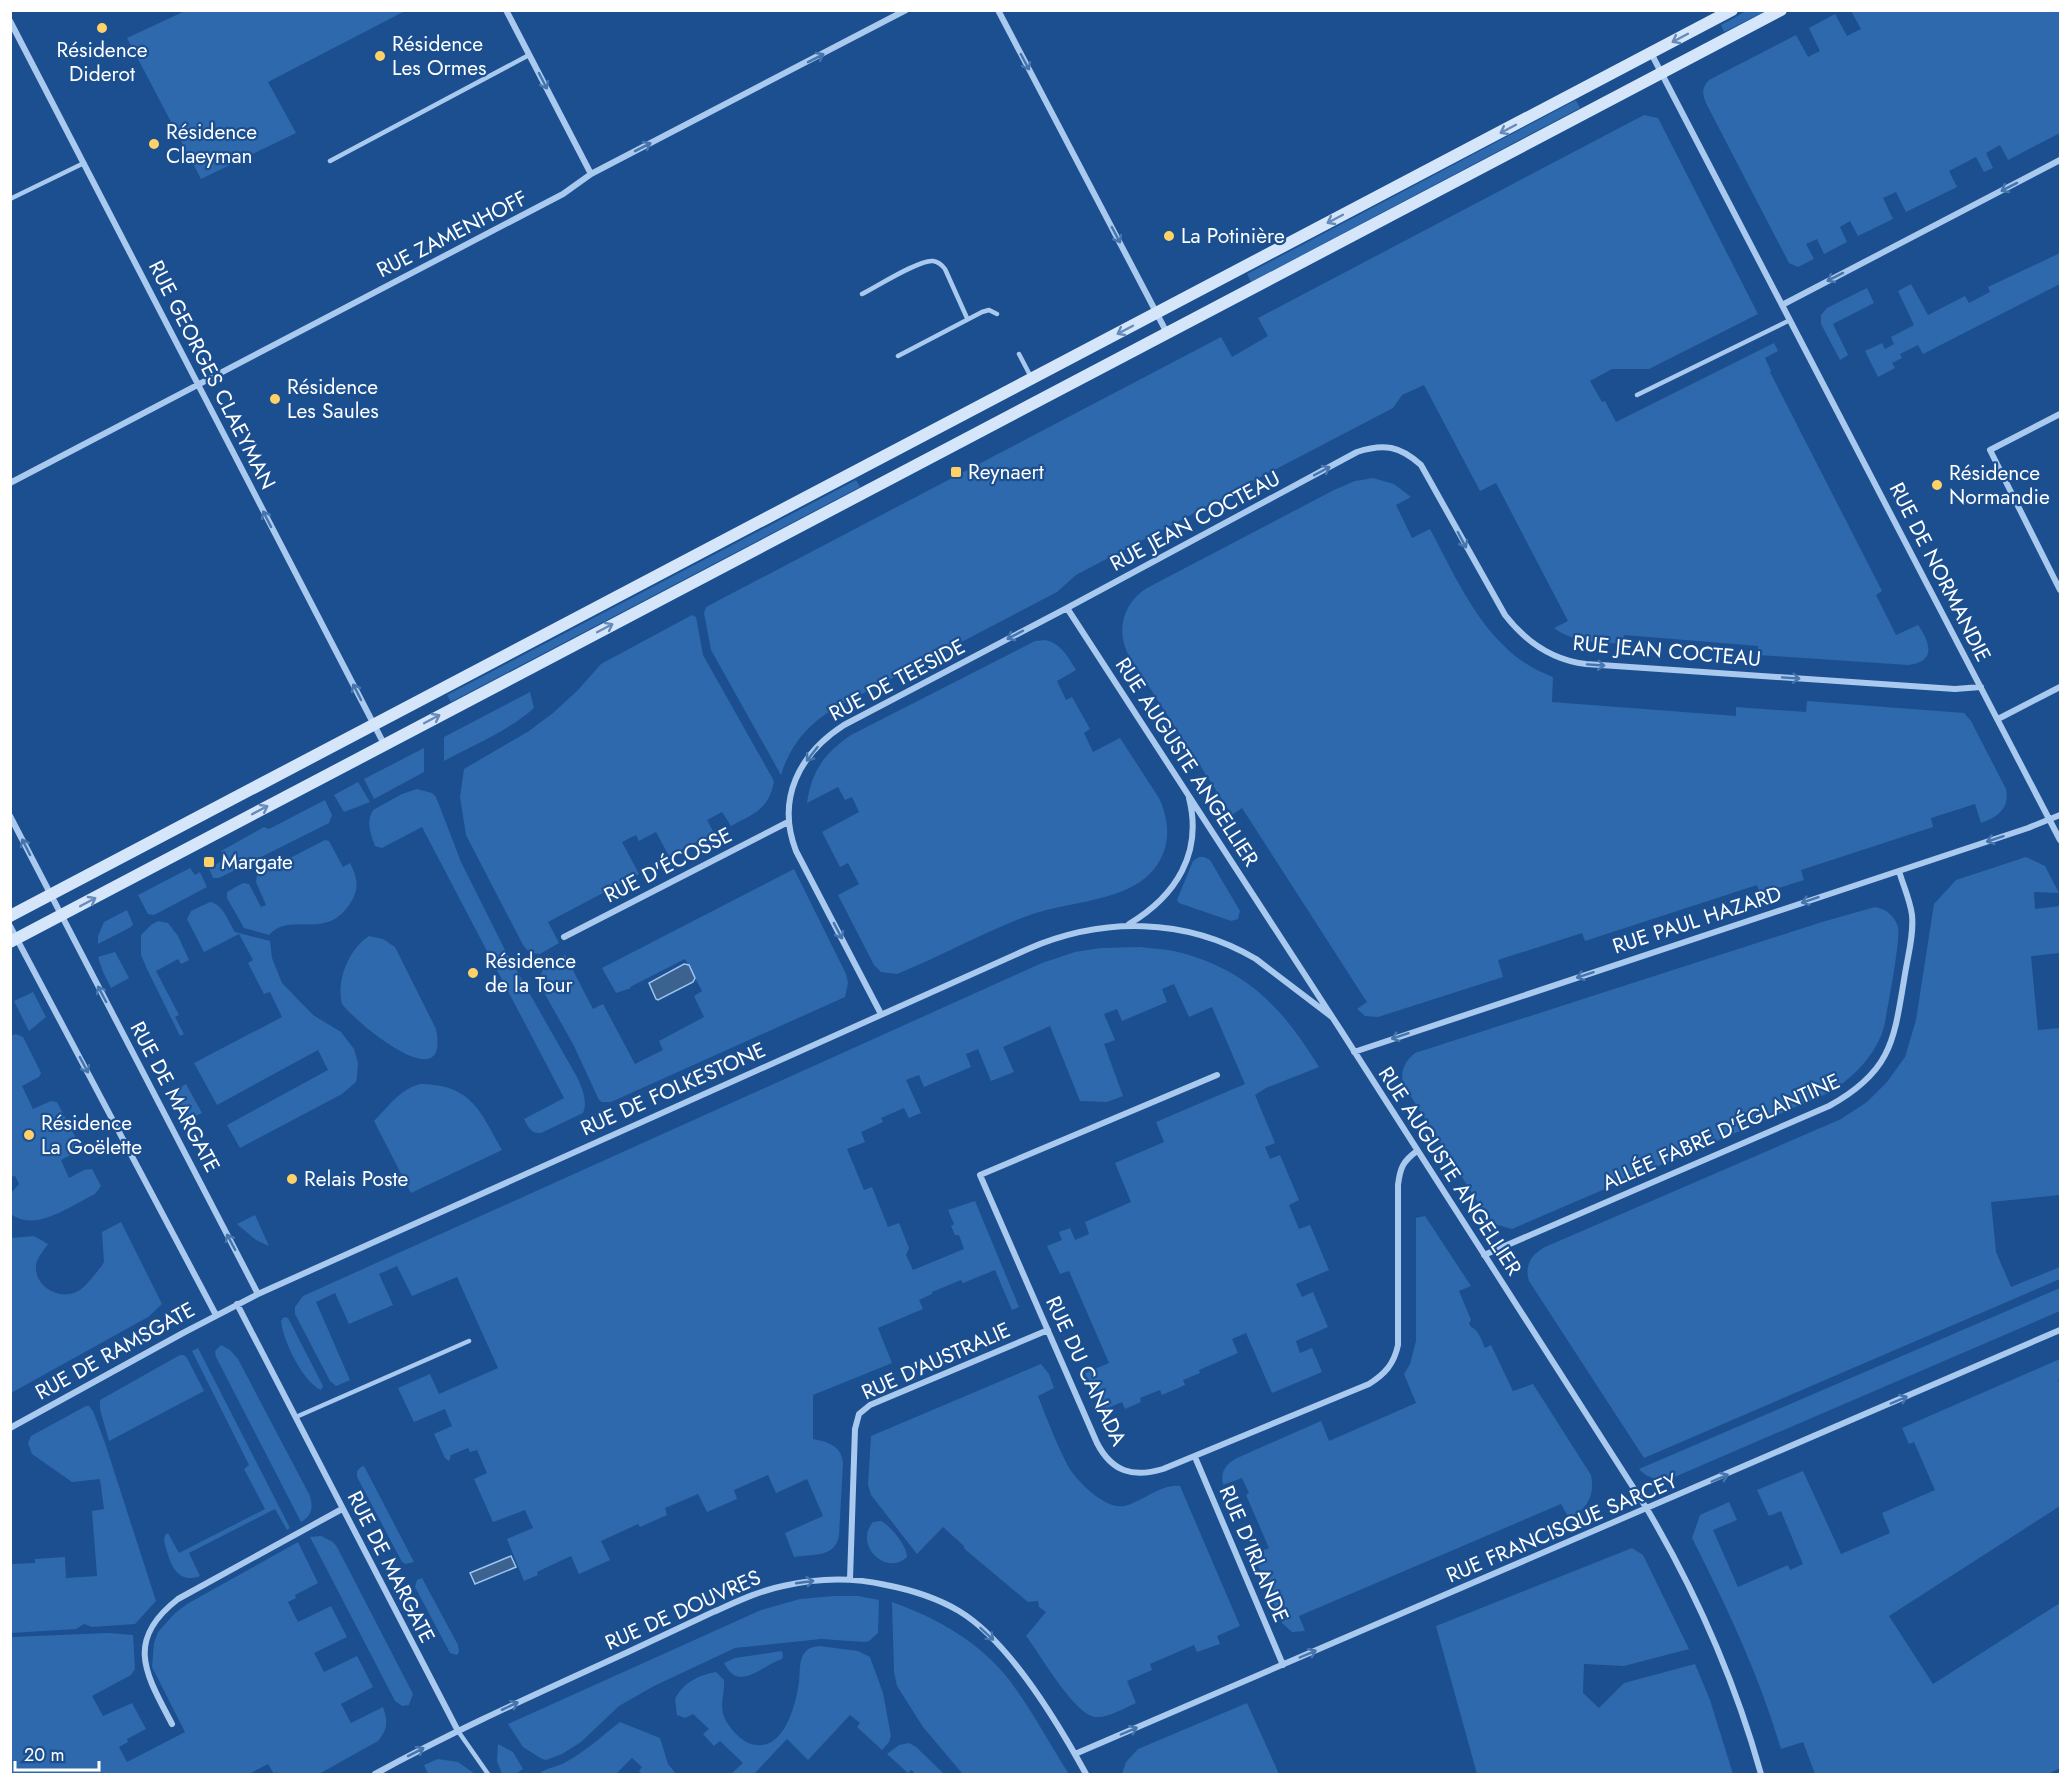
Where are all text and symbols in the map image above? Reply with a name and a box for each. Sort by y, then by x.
marker: Résidence Diderot [95,21,109,35]
place label: Résidence Les Ormes [392,29,486,83]
one-way arrow [1672,33,1690,44]
place label: Résidence Diderot [56,35,148,89]
marker: Résidence Les Ormes [373,49,387,63]
one-way arrow [807,51,825,63]
one-way arrow [1020,53,1031,71]
one-way arrow [537,72,549,89]
place label: Résidence Claeyman [166,117,257,171]
one-way arrow [1499,123,1517,135]
marker: Résidence Claeyman [147,137,161,151]
one-way arrow [634,141,652,153]
one-way arrow [2000,182,2018,193]
street label: RUE ZAMENHOFF [371,183,533,285]
one-way arrow [1327,214,1345,226]
place label: La Potinière [1181,221,1285,251]
one-way arrow [1110,226,1122,243]
marker: La Potinière [1162,229,1176,243]
street label: RUE GEORGES CLAEYMAN [141,255,283,495]
one-way arrow [1827,271,1845,283]
one-way arrow [1117,325,1135,336]
place label: Résidence Les Saules [287,372,379,426]
marker: Résidence Les Saules [268,392,282,406]
place label: Reynaert [968,457,1044,487]
place label: Résidence Normandie [1949,458,2050,512]
street label: RUE JEAN COCTEAU [1105,463,1285,579]
marker: Reynaert [949,465,963,479]
one-way arrow [1313,465,1330,477]
street label: RUE DE NORMANDIE [1882,477,1998,667]
marker: Résidence Normandie [1930,478,1944,492]
one-way arrow [261,511,273,529]
one-way arrow [1457,530,1469,548]
one-way arrow [596,622,614,634]
street label: RUE JEAN COCTEAU [1572,628,1762,674]
one-way arrow [1007,630,1025,641]
street label: RUE DE TEESIDE [824,631,970,729]
street label: RUE AUGUSTE ANGELLIER [1108,652,1266,873]
one-way arrow [1586,660,1606,671]
one-way arrow [1781,673,1800,684]
one-way arrow [351,684,362,702]
one-way arrow [423,713,441,724]
one-way arrow [805,745,818,761]
one-way arrow [251,804,269,816]
street label: RUE D'ÉCOSSE [599,820,737,910]
one-way arrow [1986,834,2005,845]
one-way arrow [20,839,32,857]
place label: Margate [221,847,293,877]
marker: Margate [202,855,216,869]
street label: RUE PAUL HAZARD [1609,879,1785,961]
one-way arrow [78,896,96,907]
one-way arrow [1801,896,1820,907]
one-way arrow [833,922,844,940]
place label: Résidence de la Tour [485,946,576,1000]
marker: Résidence de la Tour [466,966,480,980]
one-way arrow [1576,970,1595,981]
one-way arrow [96,986,108,1004]
street label: RUE DE MARGATE [123,1016,227,1178]
one-way arrow [1391,1031,1410,1042]
street label: RUE DE FOLKESTONE [576,1035,770,1143]
one-way arrow [79,1055,90,1073]
street label: RUE AUGUSTE ANGELLIER [1371,1061,1529,1282]
street label: ALLÉE FABRE D'ÉGLANTINE [1597,1066,1845,1198]
place label: Résidence La Goëlette [41,1108,142,1162]
marker: Résidence La Goëlette [22,1128,36,1142]
place label: Relais Poste [304,1164,409,1194]
marker: Relais Poste [285,1172,299,1186]
one-way arrow [225,1233,237,1251]
street label: RUE DU CANADA [1038,1291,1134,1451]
street label: RUE DE RAMSGATE [30,1295,200,1407]
street label: RUE D'AUSTRALIE [857,1315,1015,1407]
one-way arrow [1889,1394,1908,1405]
street label: RUE FRANCISQUE SARCEY [1442,1466,1682,1590]
one-way arrow [1711,1471,1729,1482]
street label: RUE D'IRLANDE [1212,1481,1296,1627]
street label: RUE DE MARGATE [340,1486,442,1648]
street label: RUE DE DOUVRES [600,1562,766,1658]
one-way arrow [795,1576,815,1587]
one-way arrow [979,1626,994,1640]
one-way arrow [1298,1648,1317,1659]
one-way arrow [501,1700,519,1711]
one-way arrow [1119,1725,1137,1736]
scale bar [15,1734,99,1772]
text: 20 m [24,1742,64,1768]
one-way arrow [407,1746,425,1758]

